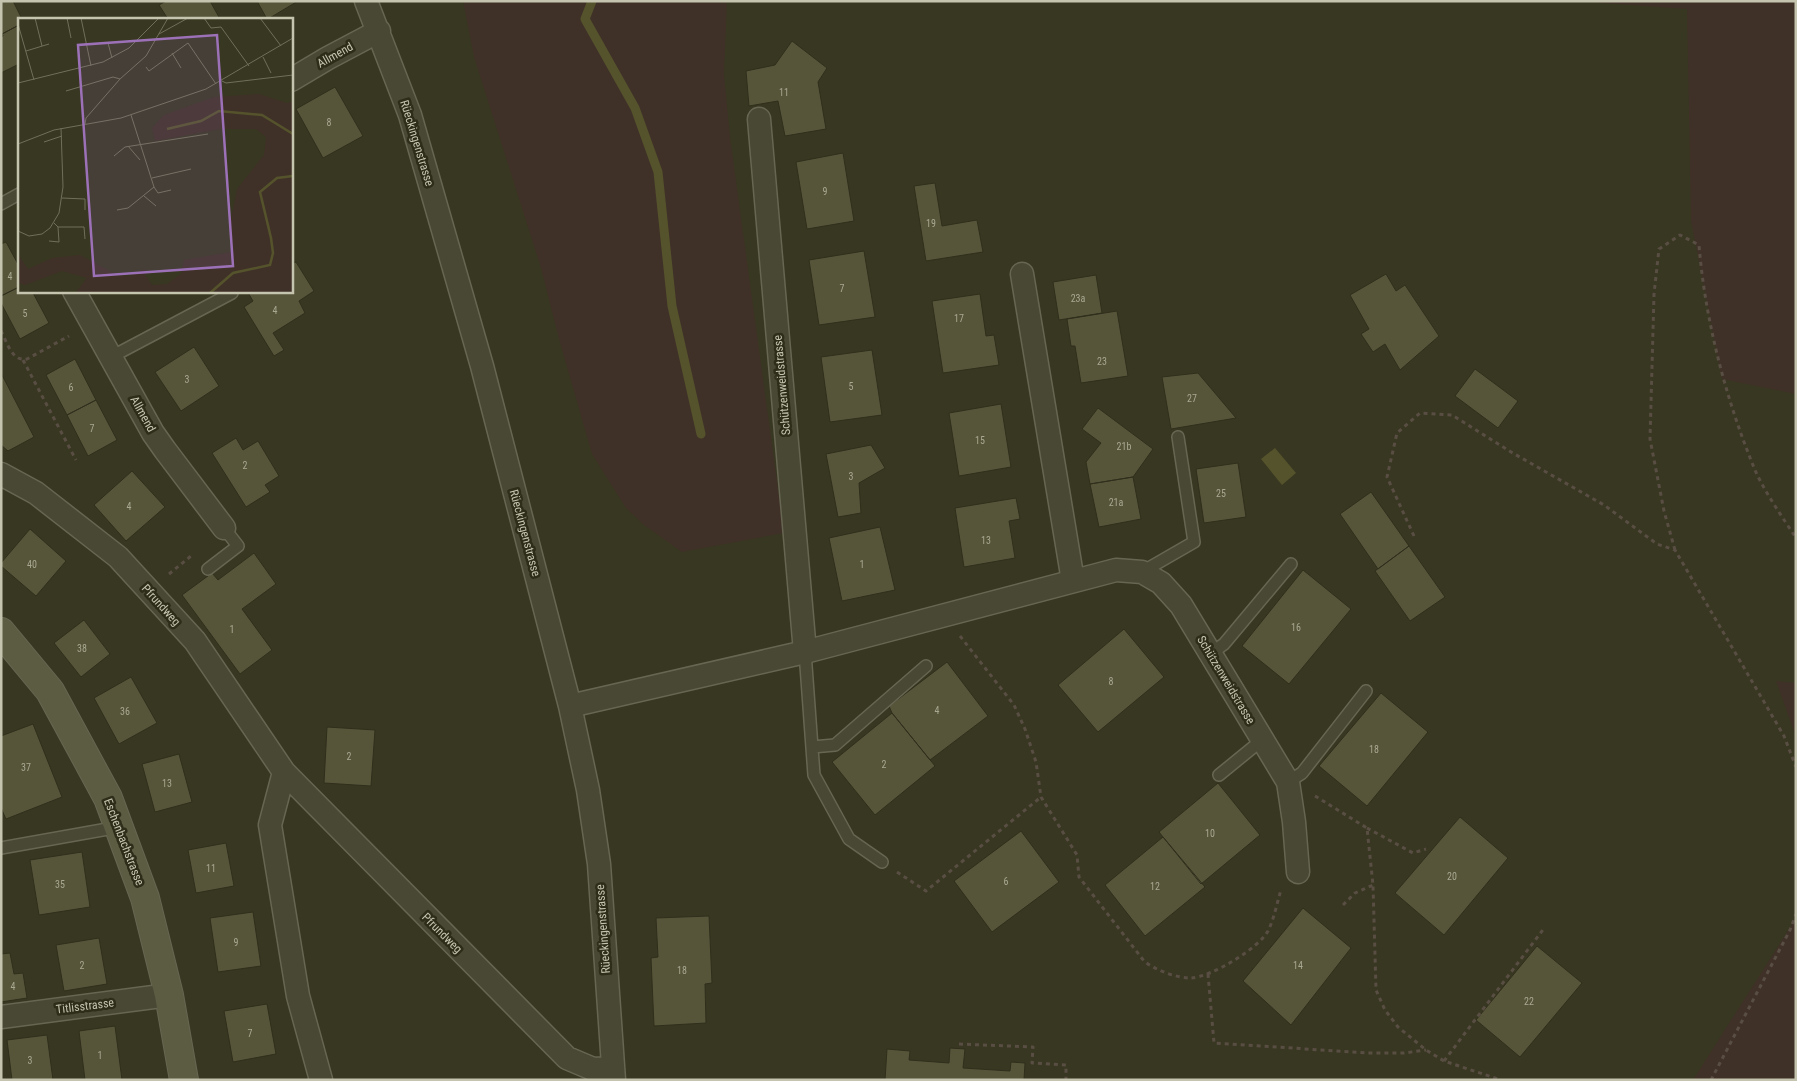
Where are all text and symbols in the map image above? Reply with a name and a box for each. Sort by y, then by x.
inset map [18,18,292,292]
street label: Allmend [315,39,355,71]
house number: 11 [779,87,789,98]
street label: Rüeckingenstrasse [397,98,437,188]
house number: 8 [327,117,332,128]
house number: 9 [823,186,828,197]
house number: 19 [926,218,936,229]
house number: 4 [8,271,13,282]
house number: 7 [840,283,845,294]
house number: 23a [1071,293,1086,304]
house number: 4 [273,305,278,316]
house number: 5 [23,308,28,319]
house number: 17 [954,313,964,324]
street label: Schützenweidstrasse [771,334,793,436]
house number: 23 [1097,356,1107,367]
house number: 3 [185,374,190,385]
house number: 5 [849,381,854,392]
house number: 6 [69,382,74,393]
house number: 27 [1187,393,1197,404]
street label: Allmend [127,394,159,434]
house number: 7 [90,423,95,434]
house number: 15 [975,435,985,446]
house number: 21b [1117,441,1131,452]
house number: 2 [243,460,248,471]
house number: 3 [849,471,854,482]
street label: Rüeckingenstrasse [507,488,543,578]
house number: 25 [1216,488,1226,499]
house number: 21a [1109,497,1124,508]
house number: 4 [127,501,132,512]
house number: 13 [981,535,991,546]
house number: 40 [27,559,37,570]
house number: 1 [860,559,864,570]
street label: Pfrundweg [139,581,183,629]
house number: 16 [1291,622,1301,633]
house number: 1 [230,624,234,635]
street label: Schützenweidstrasse [1194,633,1258,727]
house number: 38 [77,643,87,654]
house number: 8 [1109,676,1114,687]
house number: 4 [935,705,940,716]
house number: 36 [120,706,130,717]
house number: 18 [1369,744,1379,755]
house number: 2 [347,751,352,762]
house number: 2 [882,759,887,770]
house number: 37 [21,762,31,773]
house number: 13 [162,778,172,789]
street label: Eschenbachstrasse [101,797,147,888]
house number: 10 [1205,828,1215,839]
house number: 11 [206,863,216,874]
house number: 20 [1447,871,1457,882]
house number: 6 [1004,876,1009,887]
house number: 35 [55,879,65,890]
house number: 12 [1150,881,1160,892]
street label: Rüeckingenstrasse [593,884,613,974]
street label: Pfrundweg [419,910,465,956]
house number: 9 [234,937,239,948]
house number: 2 [80,960,85,971]
house number: 14 [1293,960,1303,971]
house number: 18 [677,965,687,976]
house number: 4 [11,981,16,992]
street label: Titlisstrasse [55,995,115,1017]
house number: 22 [1524,996,1534,1007]
house number: 7 [248,1028,253,1039]
house number: 1 [98,1050,102,1061]
house number: 3 [28,1055,33,1066]

